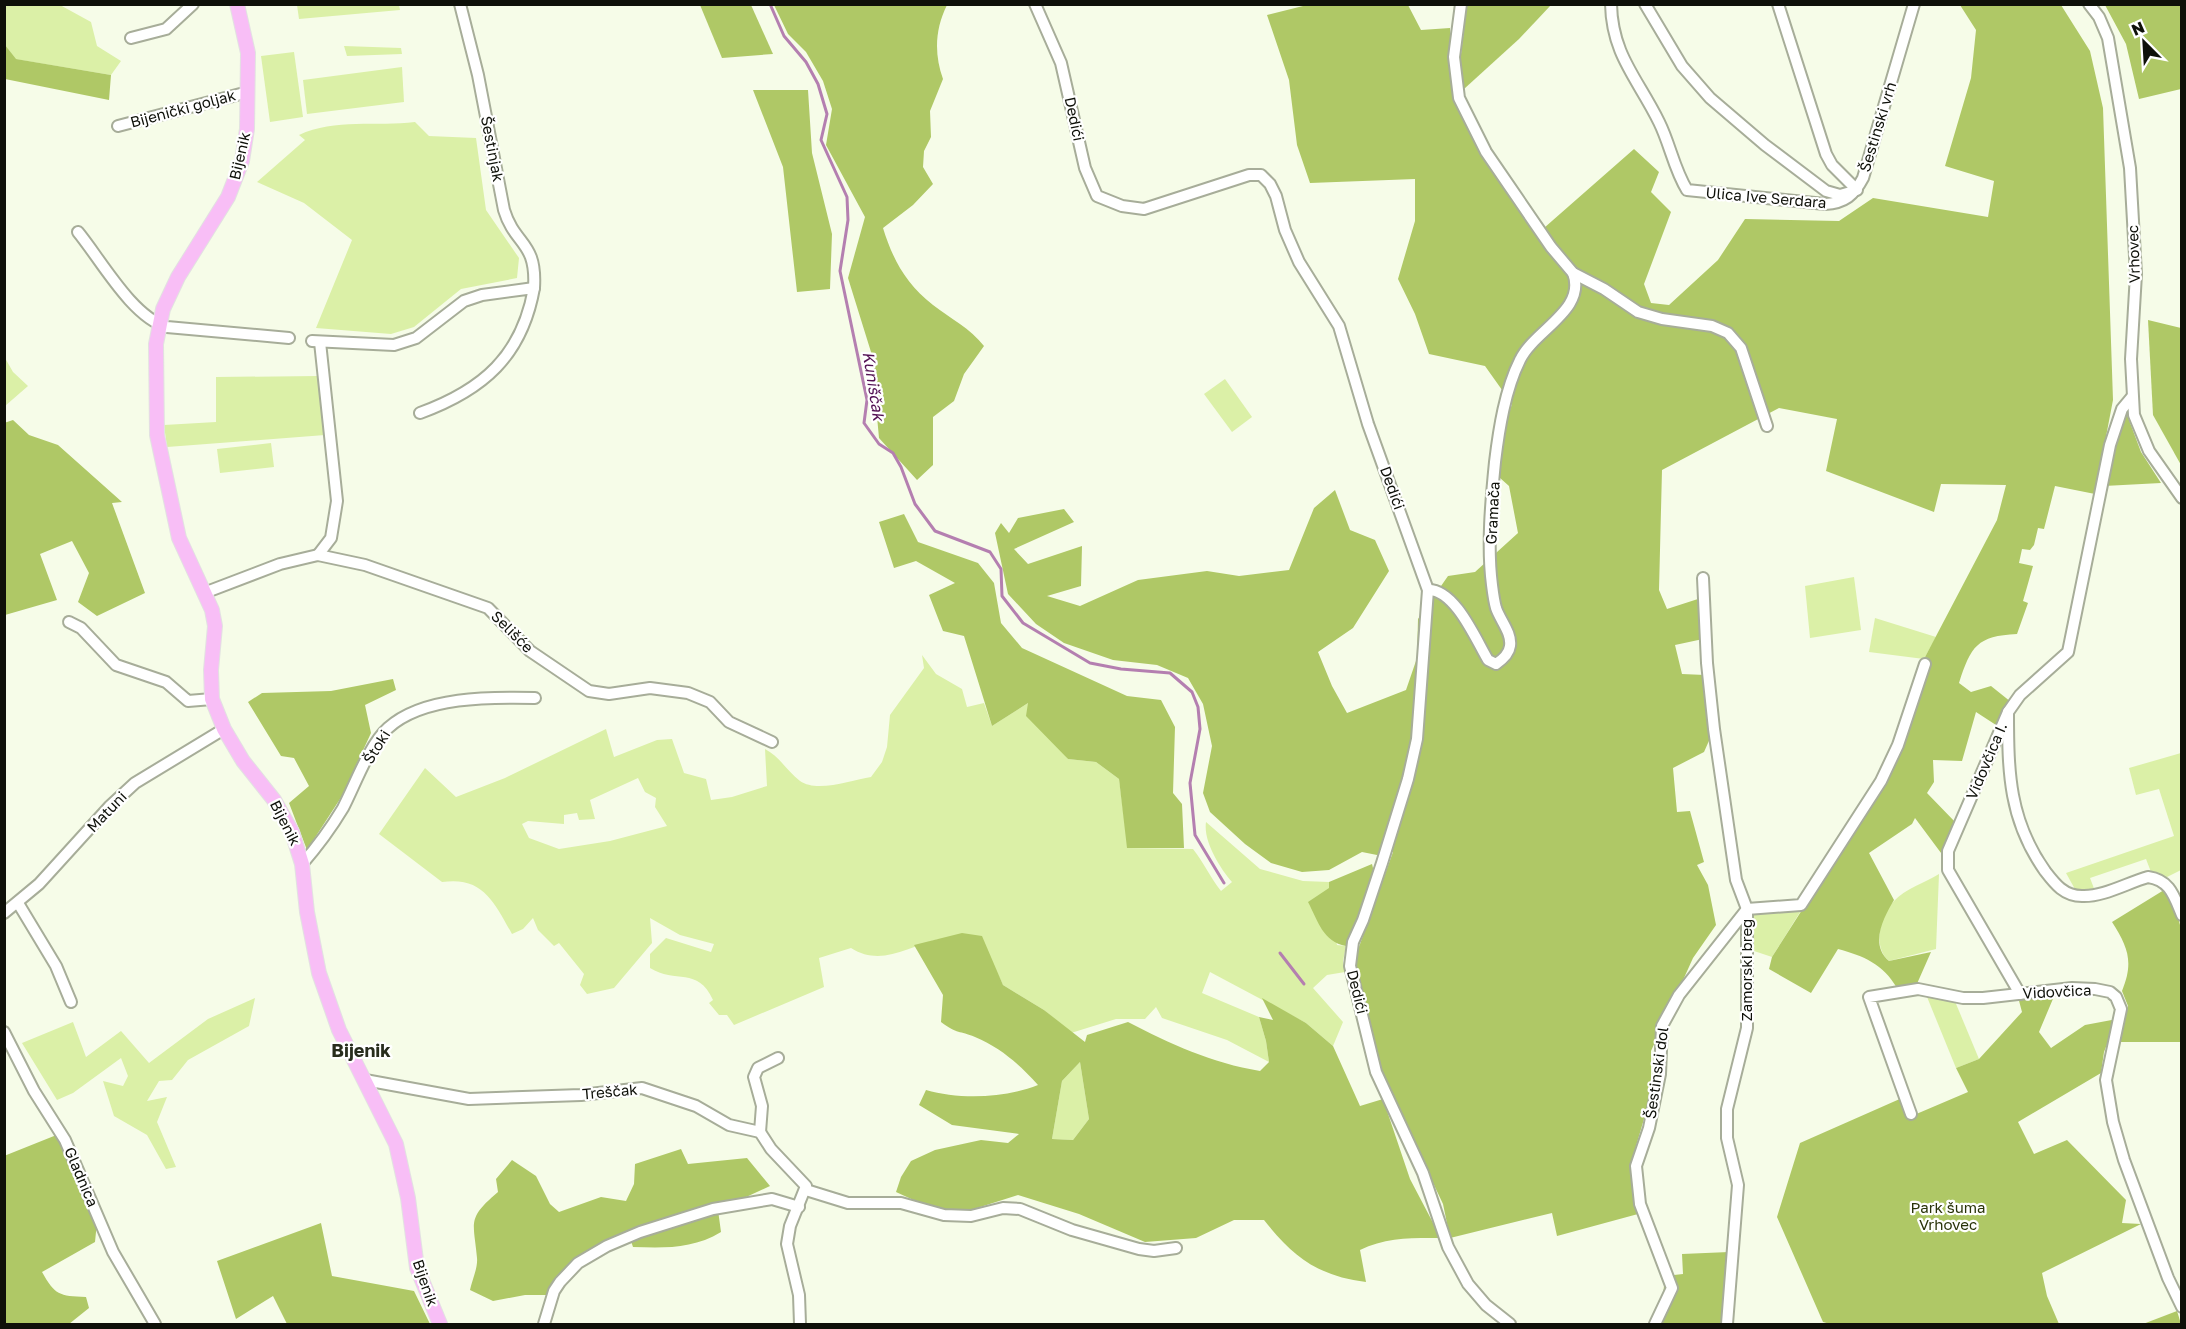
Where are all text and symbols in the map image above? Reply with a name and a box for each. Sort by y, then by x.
north arrow [2114,12,2174,72]
text: N [2128,17,2148,40]
street label: Šestinski vrh [1855,80,1899,174]
street label: Bijenički goljak [128,85,238,131]
street label: Dedići [1062,95,1088,142]
street label: Šestinjak [478,114,508,184]
street label: Bijenik [225,130,253,181]
street label: Ulica Ive Serdara [1705,183,1827,211]
street label: Vrhovec [2123,225,2143,283]
water label: Kuniščak [859,350,890,424]
street label: Dedići [1377,464,1409,512]
street label: Gramača [1481,481,1503,545]
street label: Selišće [488,607,538,656]
street label: Vidovčica I. [1962,719,2010,802]
street label: Štoki [359,726,394,767]
street label: Matuni [83,787,130,835]
street label: Bijenik [267,797,305,849]
street label: Zamorski breg [1737,919,1755,1021]
street label: Dedići [1344,968,1372,1016]
street label: Vidovčica [2022,980,2092,1002]
street label: Šestinski dol [1641,1026,1671,1120]
district label: Bijenik [331,1039,391,1061]
street label: Treščak [582,1080,639,1102]
street label: Gladnica [61,1144,103,1209]
park label: Park šuma Vrhovec [1910,1198,1986,1233]
street label: Bijenik [410,1257,443,1309]

